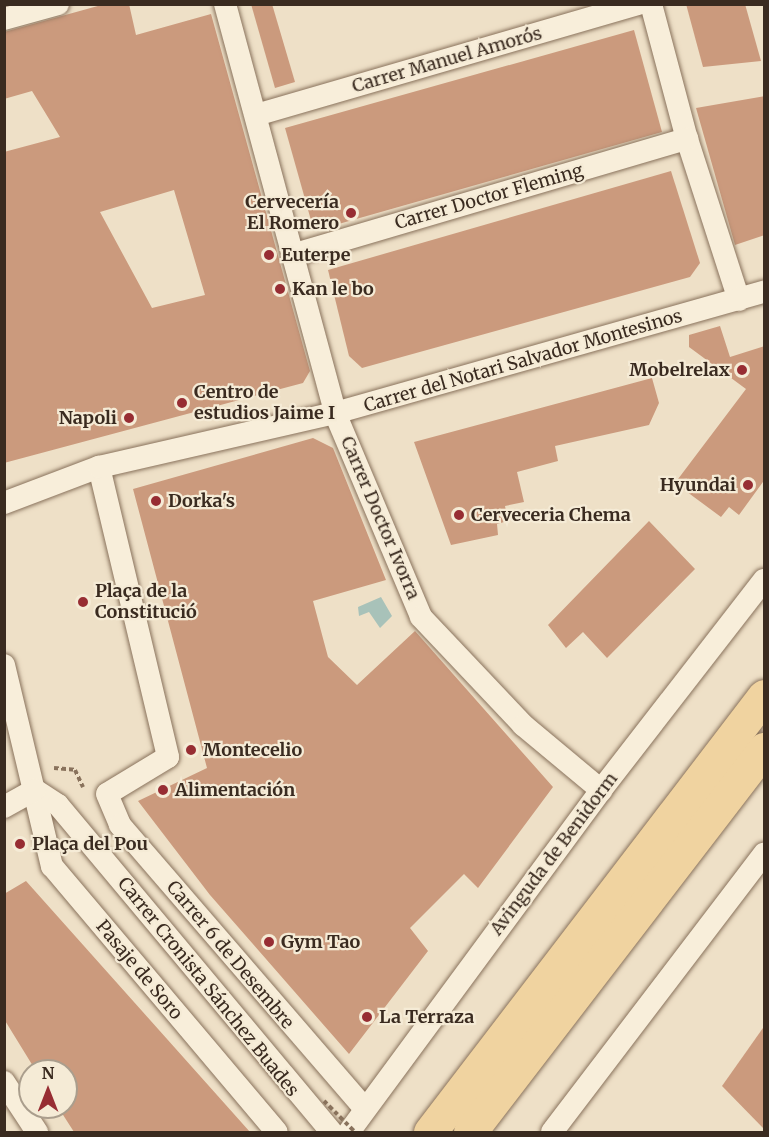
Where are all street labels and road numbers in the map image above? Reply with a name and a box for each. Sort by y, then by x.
street label: Carrer Manuel Amorós [350,23,544,97]
street label: Carrer Doctor Fleming [392,160,586,234]
street label: Carrer del Notari Salvador Montesinos [361,305,685,417]
street label: Carrer Doctor Ivorra [336,433,424,603]
street label: Avinguda de Benidorm [486,768,622,940]
street label: Carrer Cronista Sánchez Buades [113,873,303,1101]
street label: Carrer 6 de Desembre [162,877,298,1033]
street label: Pasaje de Soro [91,916,187,1024]

